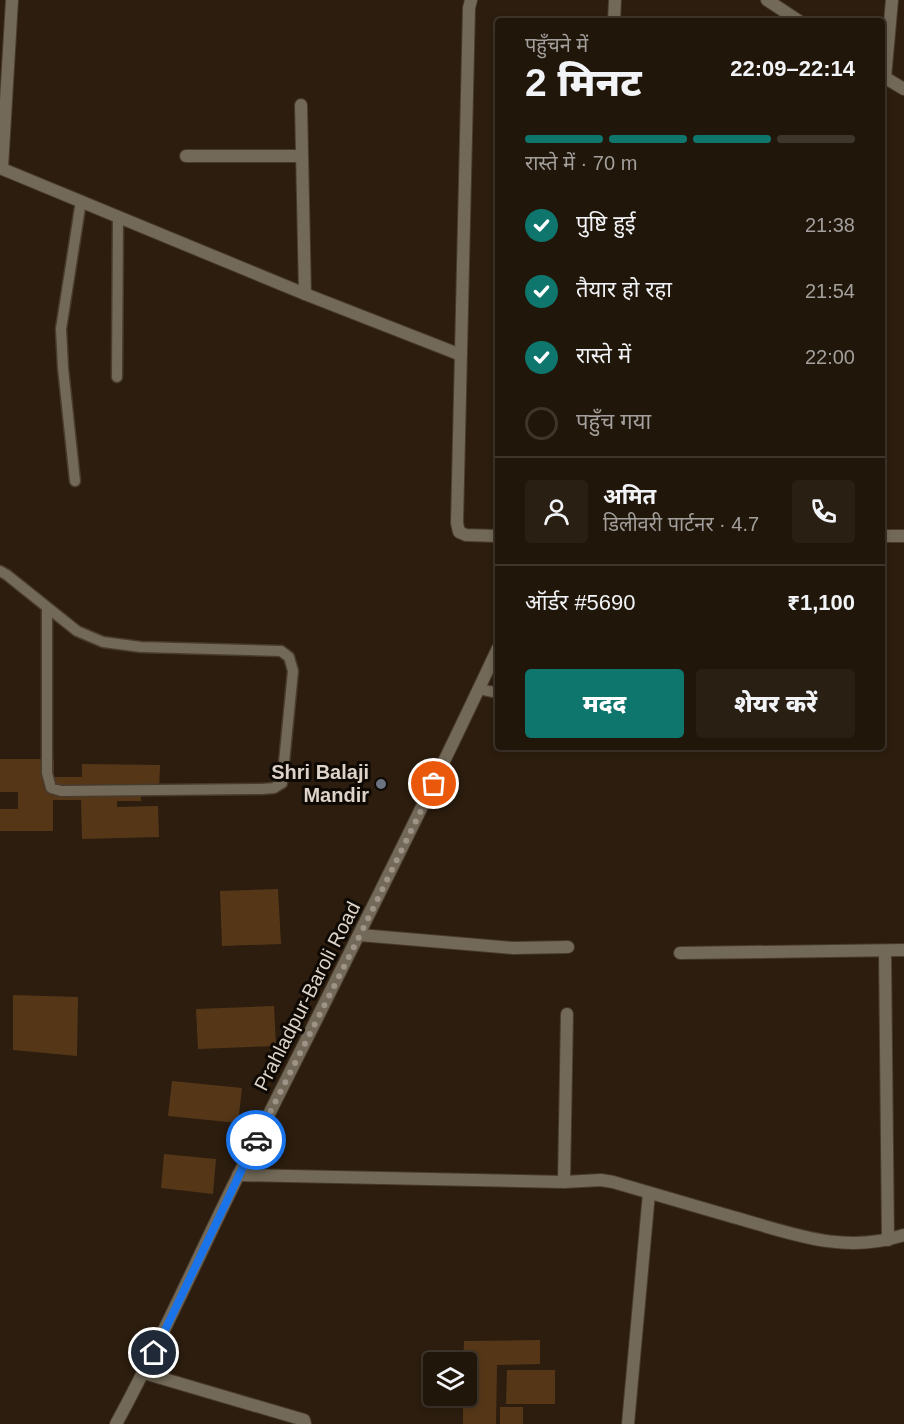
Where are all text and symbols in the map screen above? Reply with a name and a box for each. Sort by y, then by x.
text: पहुँचने में [525,34,588,56]
text: 22:09–22:14 [730,56,855,81]
text: 2 मिनट [525,61,642,104]
text: रास्ते में · 70 m [525,152,637,174]
icon: check [525,209,558,242]
text: पुष्टि हुई [576,211,636,236]
text: 21:38 [805,214,855,236]
icon: check [525,275,558,308]
text: तैयार हो रहा [576,277,672,302]
text: 21:54 [805,280,855,302]
icon: check [525,341,558,374]
text: रास्ते में [576,343,631,368]
text: 22:00 [805,346,855,368]
text: पहुँच गया [576,409,651,434]
button: person [525,480,588,543]
button: phone [792,480,855,543]
text: अमित [603,484,656,509]
text: डिलीवरी पार्टनर · 4.7 [603,513,759,535]
text: ऑर्डर #5690 [525,590,636,615]
text: ₹1,100 [787,590,855,615]
button: मदद [525,669,684,738]
button: शेयर करें [696,669,855,738]
pin [408,758,459,809]
place label: Shri Balaji Mandir [271,761,369,806]
icon: bag [417,767,450,800]
marker: Shri Balaji Mandir [374,777,388,791]
street label: Prahladpur-Baroli Road [250,898,364,1094]
courier [226,1110,286,1170]
icon: car [240,1124,273,1157]
pin [128,1327,179,1378]
icon: home [137,1336,170,1369]
map controls [423,1352,477,1406]
button: layers [423,1352,477,1406]

